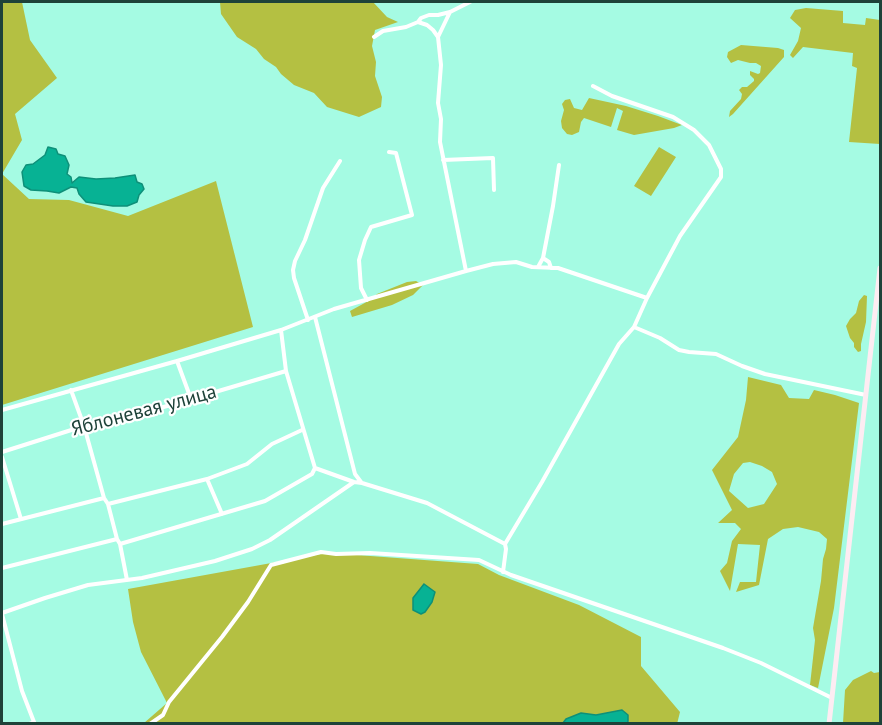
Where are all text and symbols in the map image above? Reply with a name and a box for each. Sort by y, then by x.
street label: Яблоневая улица [69,380,219,442]

